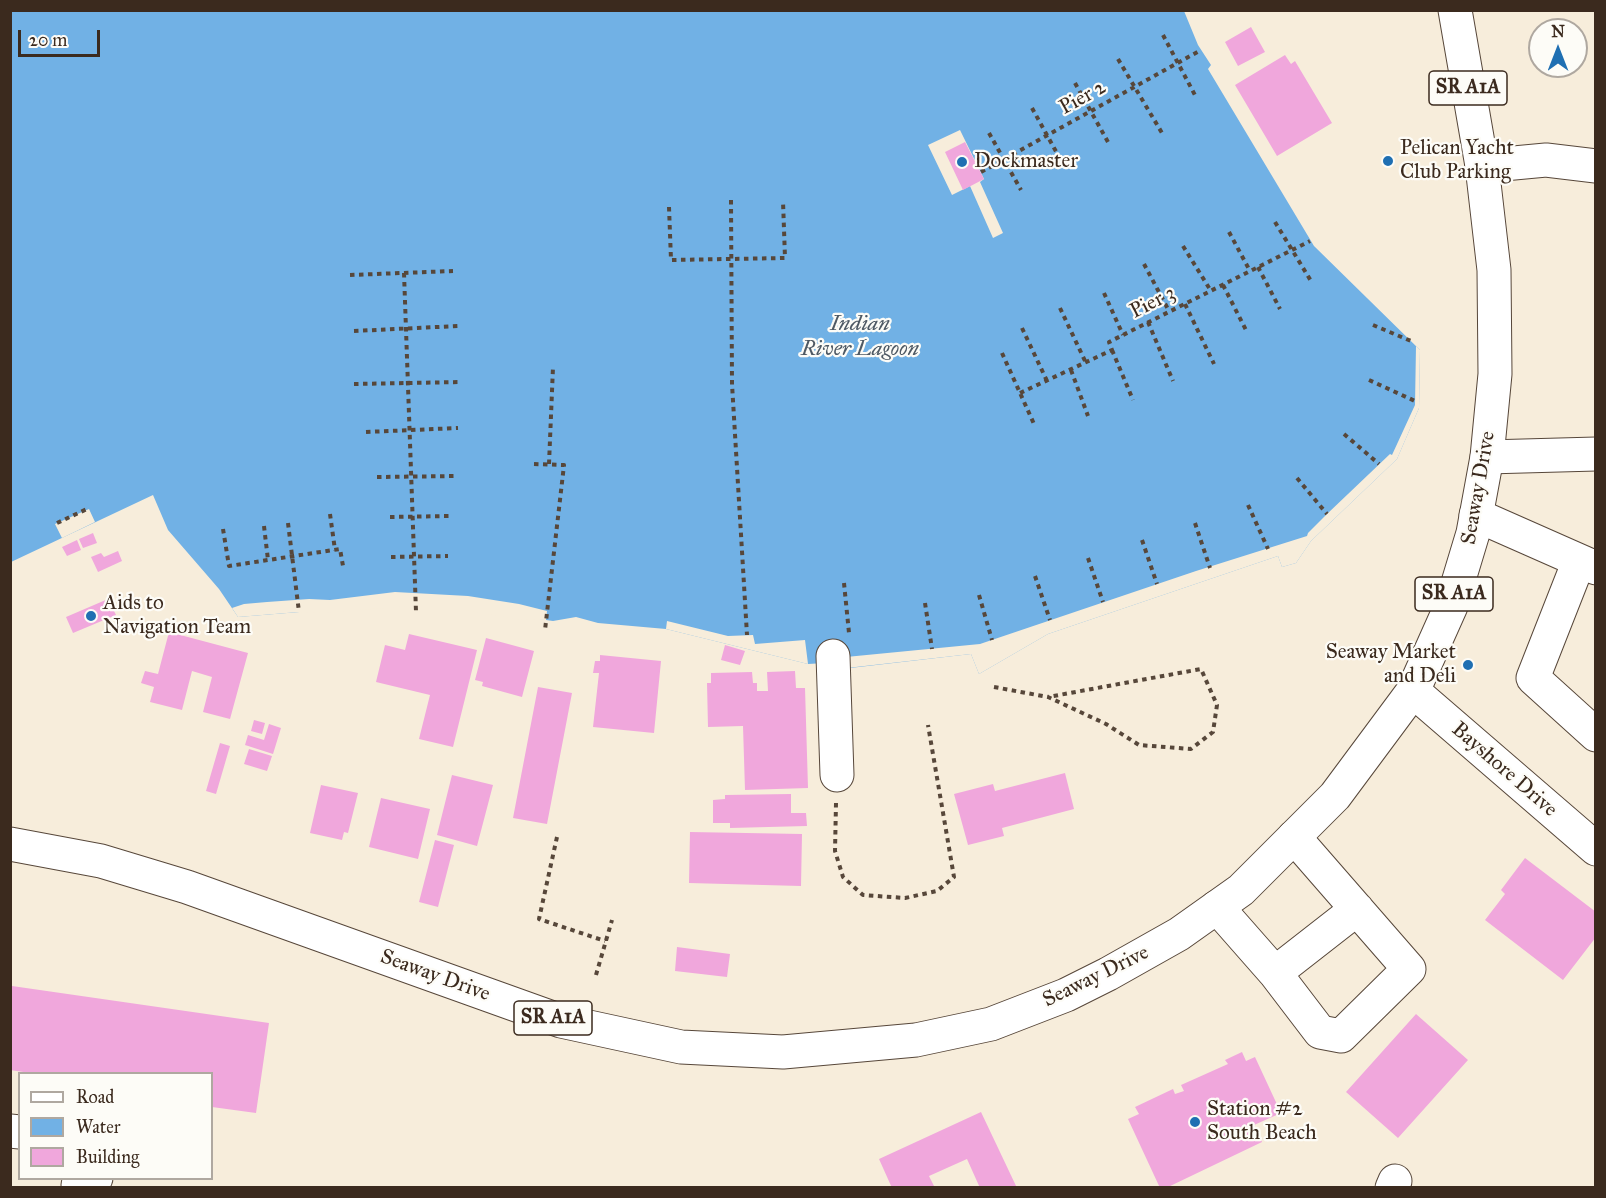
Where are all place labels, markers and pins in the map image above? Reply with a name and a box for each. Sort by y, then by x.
place label: Pelican Yacht Club Parking [1400,136,1514,186]
place label: Dockmaster [974,149,1078,175]
marker: Pelican Yacht Club Parking [1381,154,1395,168]
marker: Dockmaster [955,155,969,169]
place label: Aids to Navigation Team [103,591,251,641]
marker: Aids to Navigation Team [84,609,98,623]
place label: Seaway Market and Deli [1326,640,1456,690]
marker: Seaway Market and Deli [1461,658,1475,672]
place label: Station #2 South Beach [1207,1097,1317,1147]
marker: Station #2 South Beach [1188,1115,1202,1129]

